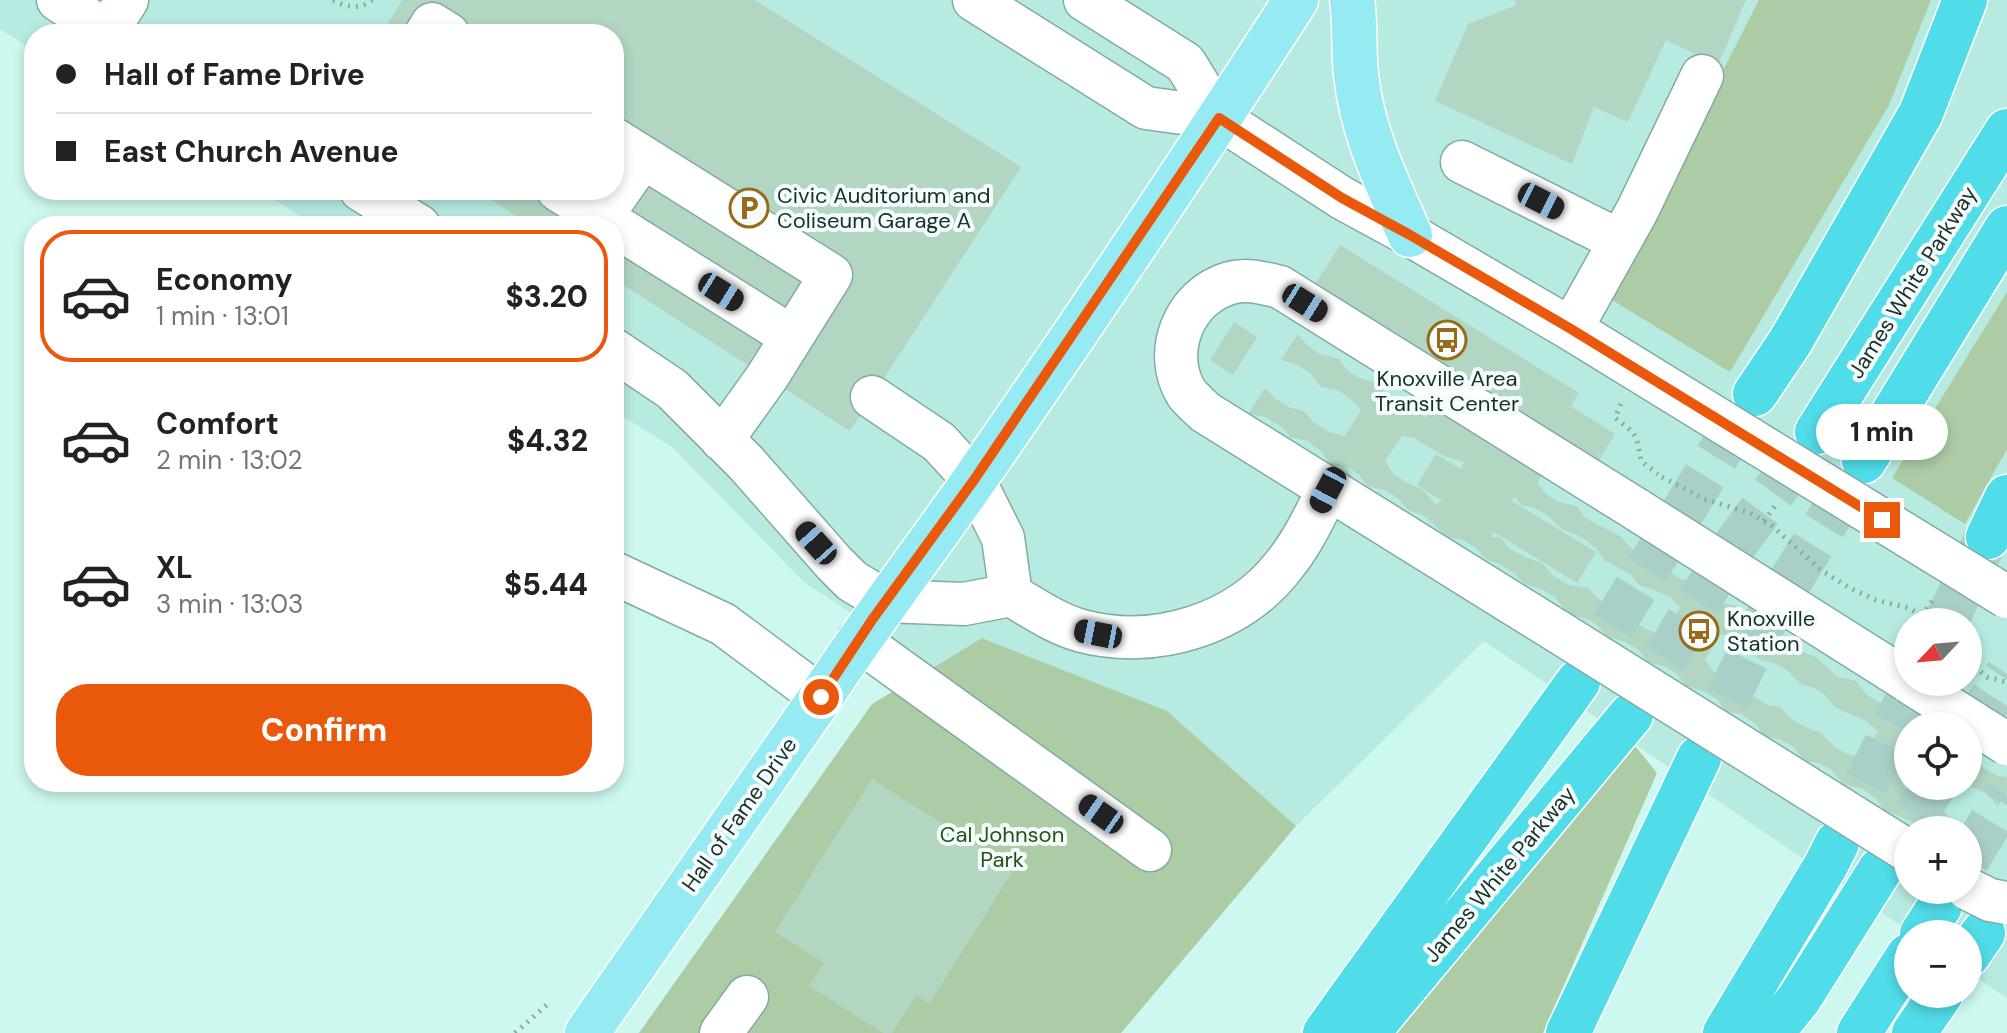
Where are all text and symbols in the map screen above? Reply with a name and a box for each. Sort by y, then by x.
text: Hall of Fame Drive [104,55,365,94]
text: East Church Avenue [104,132,399,171]
car [1514,179,1568,223]
place label: Civic Auditorium and Coliseum Garage A [777,181,991,235]
street label: James White Parkway [1841,181,1983,384]
parking icon: Civic Auditorium and Coliseum Garage A [728,187,770,229]
icon: car [60,260,132,332]
text: Economy [156,260,293,299]
car [694,269,748,315]
text: $3.20 [506,277,588,316]
car [1278,280,1332,326]
text: 1 min · 13:01 [156,299,289,333]
bus stop icon: Knoxville Area Transit Center [1426,319,1468,361]
place label: Knoxville Area Transit Center [1375,364,1519,418]
icon: car [60,404,132,476]
text: Comfort [156,404,279,443]
callout: 1 min [1816,404,1948,460]
text: 1 min [1850,415,1914,449]
text: $4.32 [507,421,588,460]
text: 2 min · 13:02 [156,443,302,477]
car [1306,463,1350,517]
route end [1864,502,1900,538]
car [791,517,841,569]
icon: car [60,548,132,620]
text: XL [156,548,193,587]
text: $5.44 [504,565,588,604]
text: 3 min · 13:03 [156,587,303,621]
place label: Knoxville Station [1727,604,1815,658]
north arrow [1894,608,1982,696]
map controls [1894,608,1982,1008]
bus stop icon: Knoxville Station [1678,610,1720,652]
car [1072,618,1124,650]
route start [803,679,839,715]
button: Confirm [56,684,592,776]
button: locate [1894,712,1982,800]
street label: Hall of Fame Drive [675,731,803,897]
street label: James White Parkway [1417,780,1582,969]
car [1074,790,1128,838]
button: + [1894,816,1982,904]
park label: Cal Johnson Park [940,820,1064,874]
button: − [1894,920,1982,1008]

